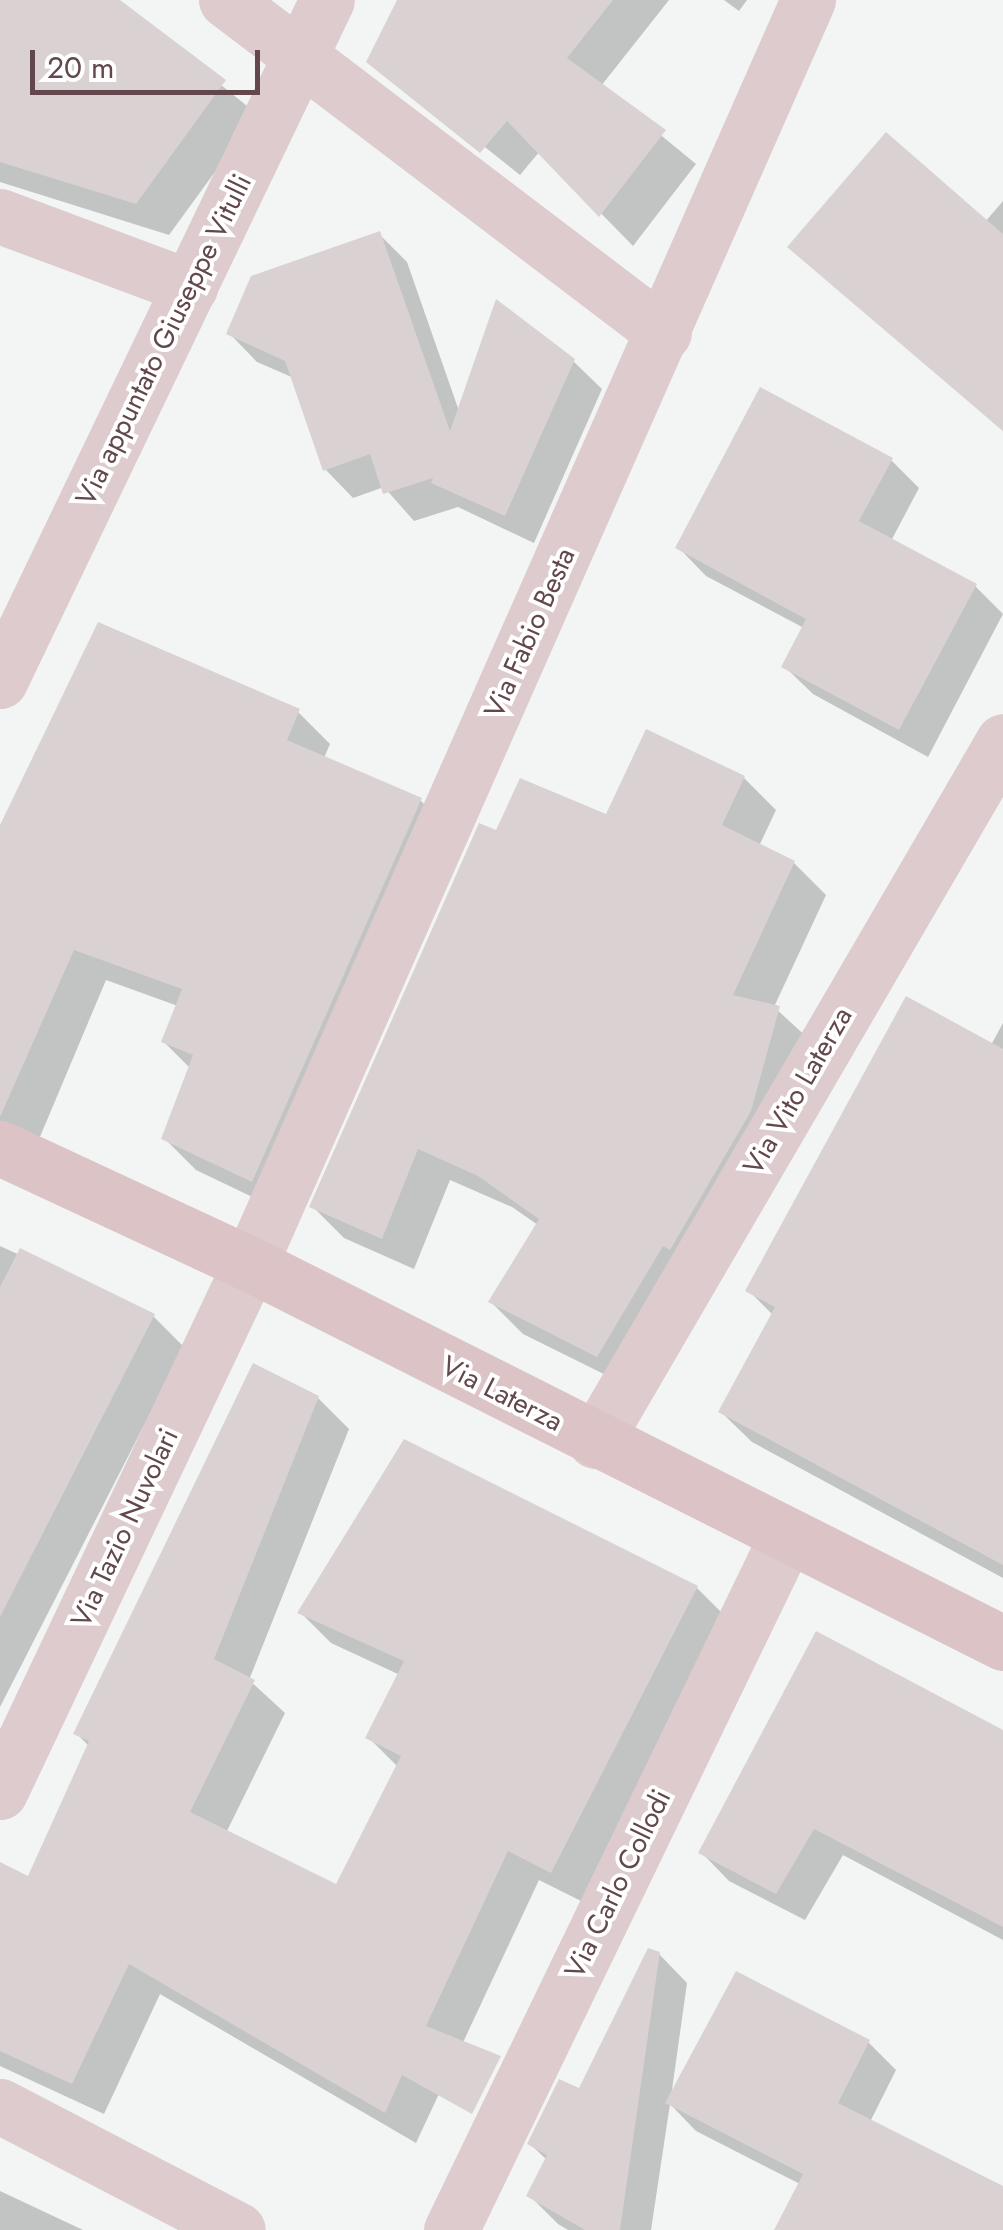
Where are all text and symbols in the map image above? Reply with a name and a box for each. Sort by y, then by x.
scale bar [35,30,265,92]
text: 20 m [47,46,114,89]
street label: Via appuntato Giuseppe Vitulli [69,169,259,511]
street label: Via Fabio Besta [477,543,583,723]
street label: Via Vito Laterza [737,1001,859,1181]
street label: Via Laterza [436,1349,568,1439]
street label: Via Tazio Nuvolari [64,1423,186,1633]
street label: Via Carlo Collodi [558,1784,678,1984]

